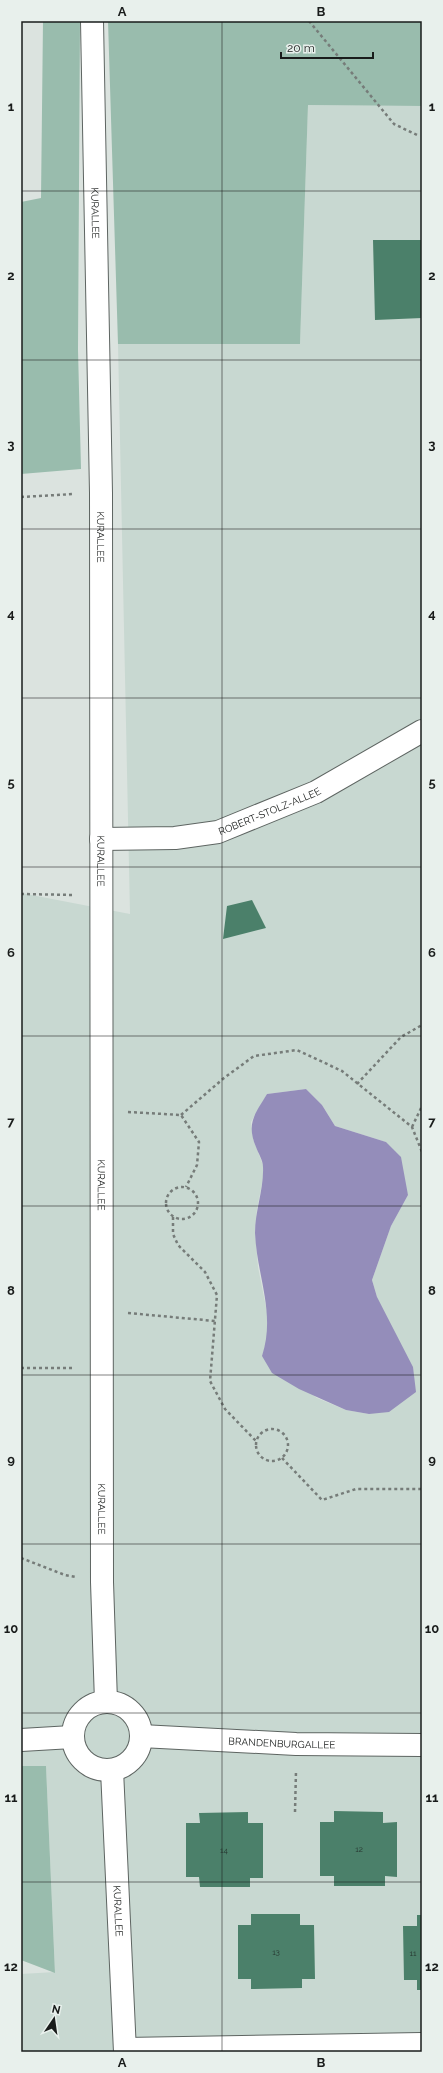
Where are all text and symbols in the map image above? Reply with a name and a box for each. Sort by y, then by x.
text: A [118,4,127,19]
text: B [317,4,326,19]
scale bar [281,34,373,60]
text: 20 m [287,41,315,55]
text: 1 [8,99,15,114]
text: 1 [429,99,436,114]
street label: KURALLEE [89,187,101,239]
text: 2 [7,268,15,283]
text: 2 [428,268,436,283]
text: 3 [7,437,15,452]
text: 3 [428,437,436,452]
street label: KURALLEE [95,511,106,562]
text: 4 [7,606,15,621]
text: 4 [428,606,436,621]
text: 5 [7,775,15,790]
text: 5 [428,775,436,790]
street label: ROBERT-STOLZ-ALLEE [217,785,323,837]
street label: KURALLEE [95,835,106,886]
text: 6 [7,945,15,960]
text: 6 [428,945,436,960]
text: 7 [7,1114,15,1129]
text: 7 [428,1114,436,1129]
street label: KURALLEE [96,1159,107,1210]
text: 8 [7,1283,15,1298]
text: 8 [428,1283,436,1298]
text: 9 [7,1452,15,1467]
text: 9 [428,1452,436,1467]
street label: KURALLEE [96,1483,107,1534]
text: 10 [4,1621,18,1636]
text: 10 [425,1621,439,1636]
street label: BRANDENBURGALLEE [228,1736,335,1750]
text: 11 [5,1790,18,1805]
text: 11 [426,1790,439,1805]
house number: 12 [355,1844,363,1854]
house number: 14 [220,1845,229,1855]
street label: KURALLEE [111,1885,125,1937]
house number: 13 [272,1947,280,1957]
house number: 11 [410,1948,417,1958]
text: 12 [4,1959,18,1974]
text: 12 [425,1959,439,1974]
north arrow [34,1999,74,2039]
text: N [51,2002,62,2017]
text: A [118,2055,127,2070]
text: B [317,2055,326,2070]

